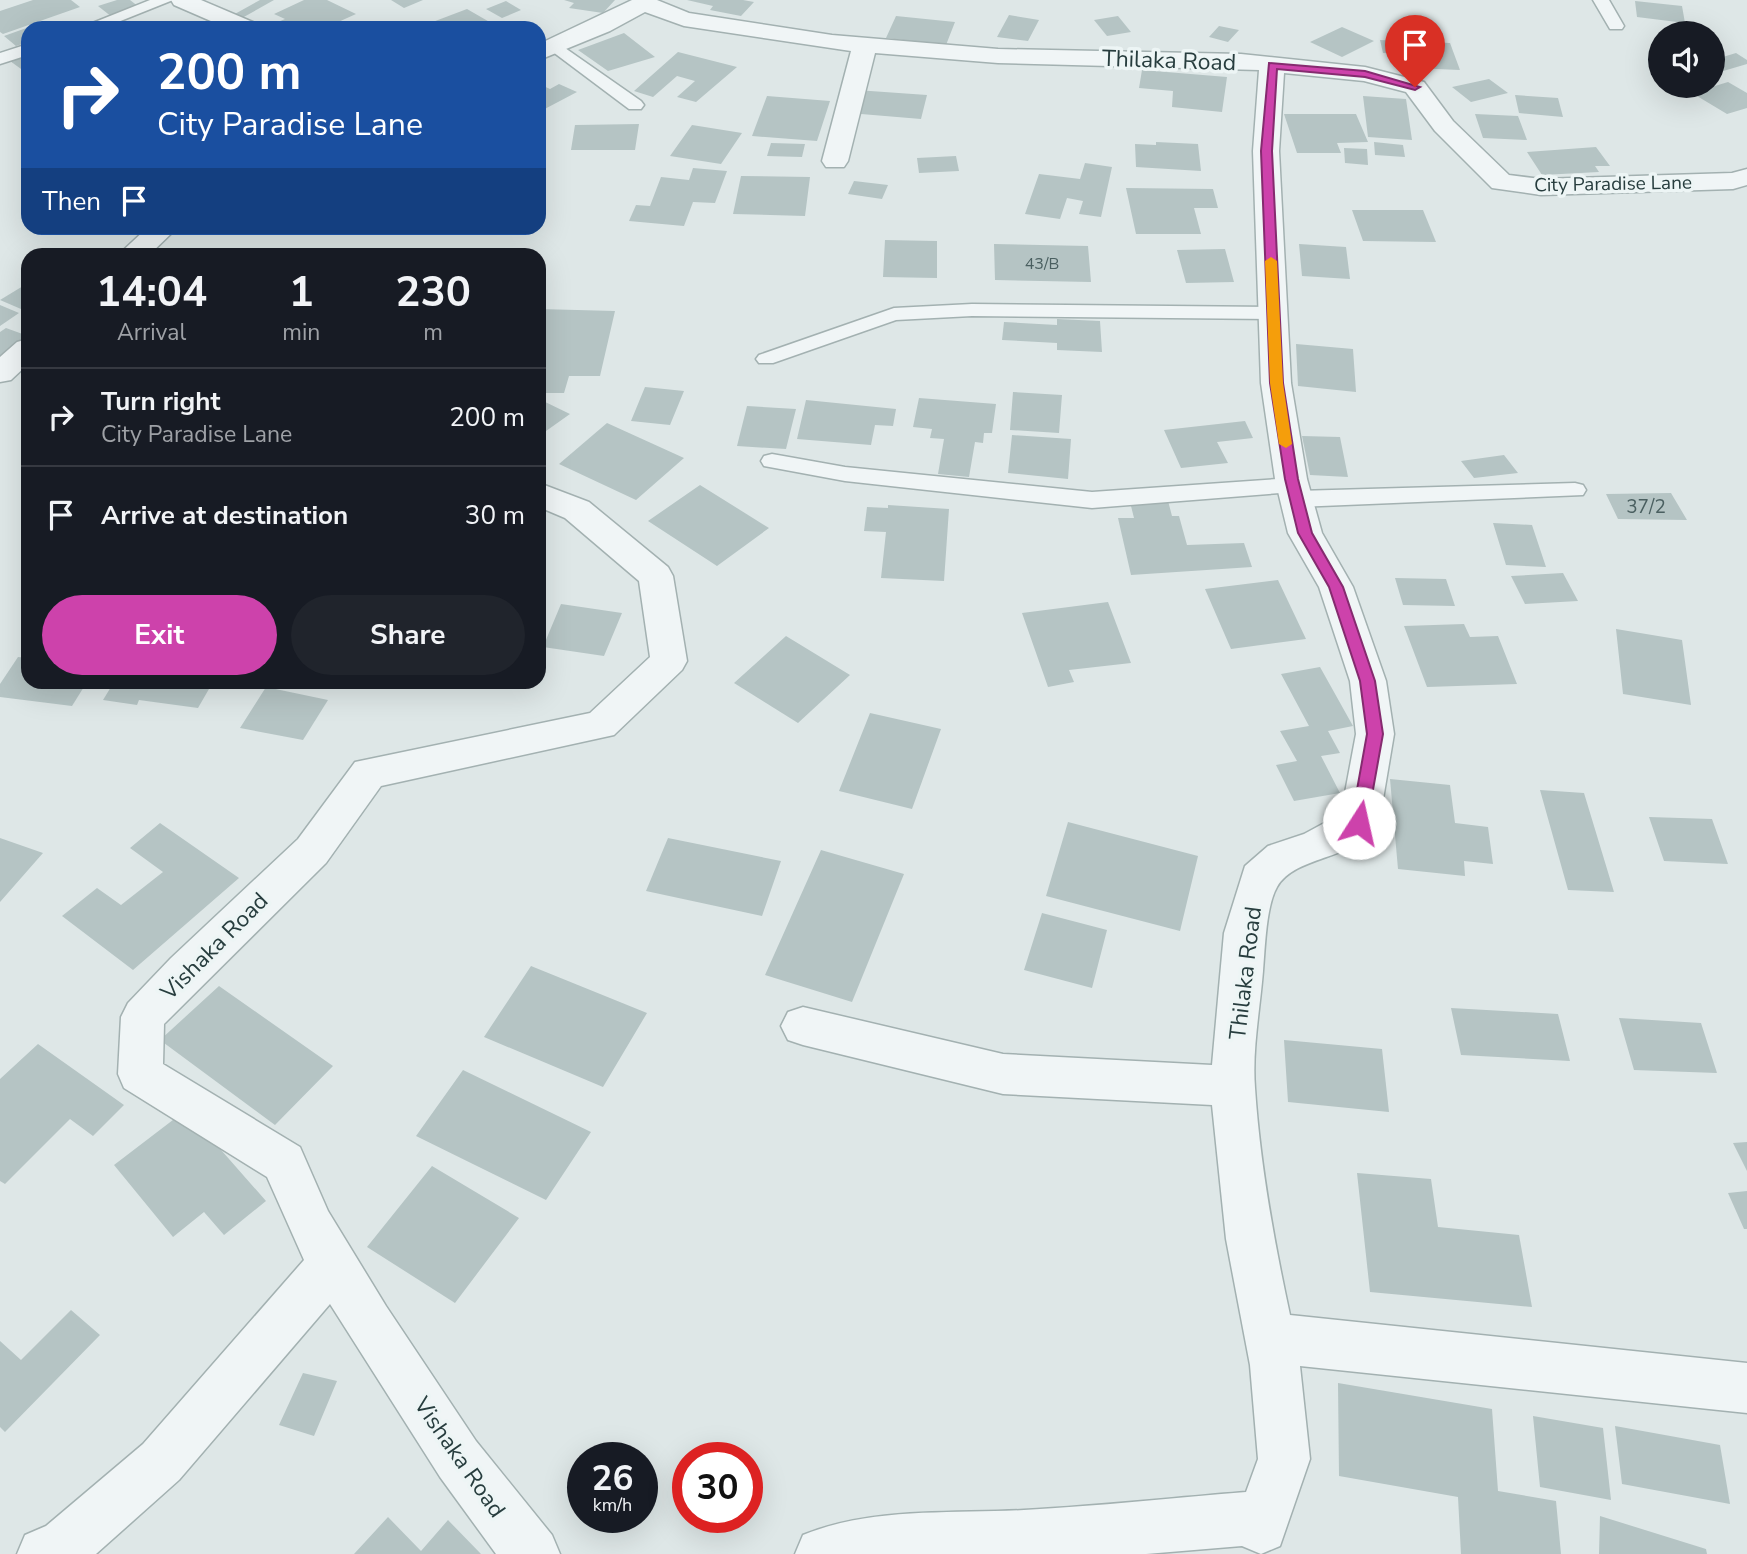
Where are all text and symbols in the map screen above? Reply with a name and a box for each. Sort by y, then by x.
pin [1385,15,1445,87]
map controls [1648,21,1725,98]
button: sound [1648,21,1725,98]
icon: arrive [1396,26,1434,64]
text: 200 m [157,39,301,106]
street label: Thilaka Road [1101,43,1237,78]
icon: right [42,49,133,140]
text: City Paradise Lane [157,103,423,146]
street label: City Paradise Lane [1534,170,1692,198]
icon: arrive [115,182,153,220]
text: Then [42,184,101,219]
house number: 43/B [1025,253,1059,275]
text: 14:04 [96,264,207,321]
text: 1 [289,264,314,321]
text: 230 [395,264,471,321]
text: Arrival [117,317,186,348]
text: min [282,317,320,348]
text: m [423,317,443,348]
text: Turn right [101,384,220,419]
icon: right [42,398,80,436]
text: 200 m [449,400,525,435]
text: City Paradise Lane [101,419,292,450]
house number: 37/2 [1626,494,1666,520]
icon: arrive [42,496,80,534]
text: Arrive at destination [101,498,348,533]
text: 30 m [465,498,525,533]
button: Exit [42,595,277,675]
button: Share [291,595,525,675]
position arrow [1322,786,1396,860]
street label: Vishaka Road [153,886,275,1008]
street label: Thilaka Road [1222,905,1269,1042]
street label: Vishaka Road [406,1390,513,1524]
speed limit sign: 30 [672,1442,763,1533]
text: 26 [591,1455,634,1502]
text: km/h [593,1493,632,1517]

